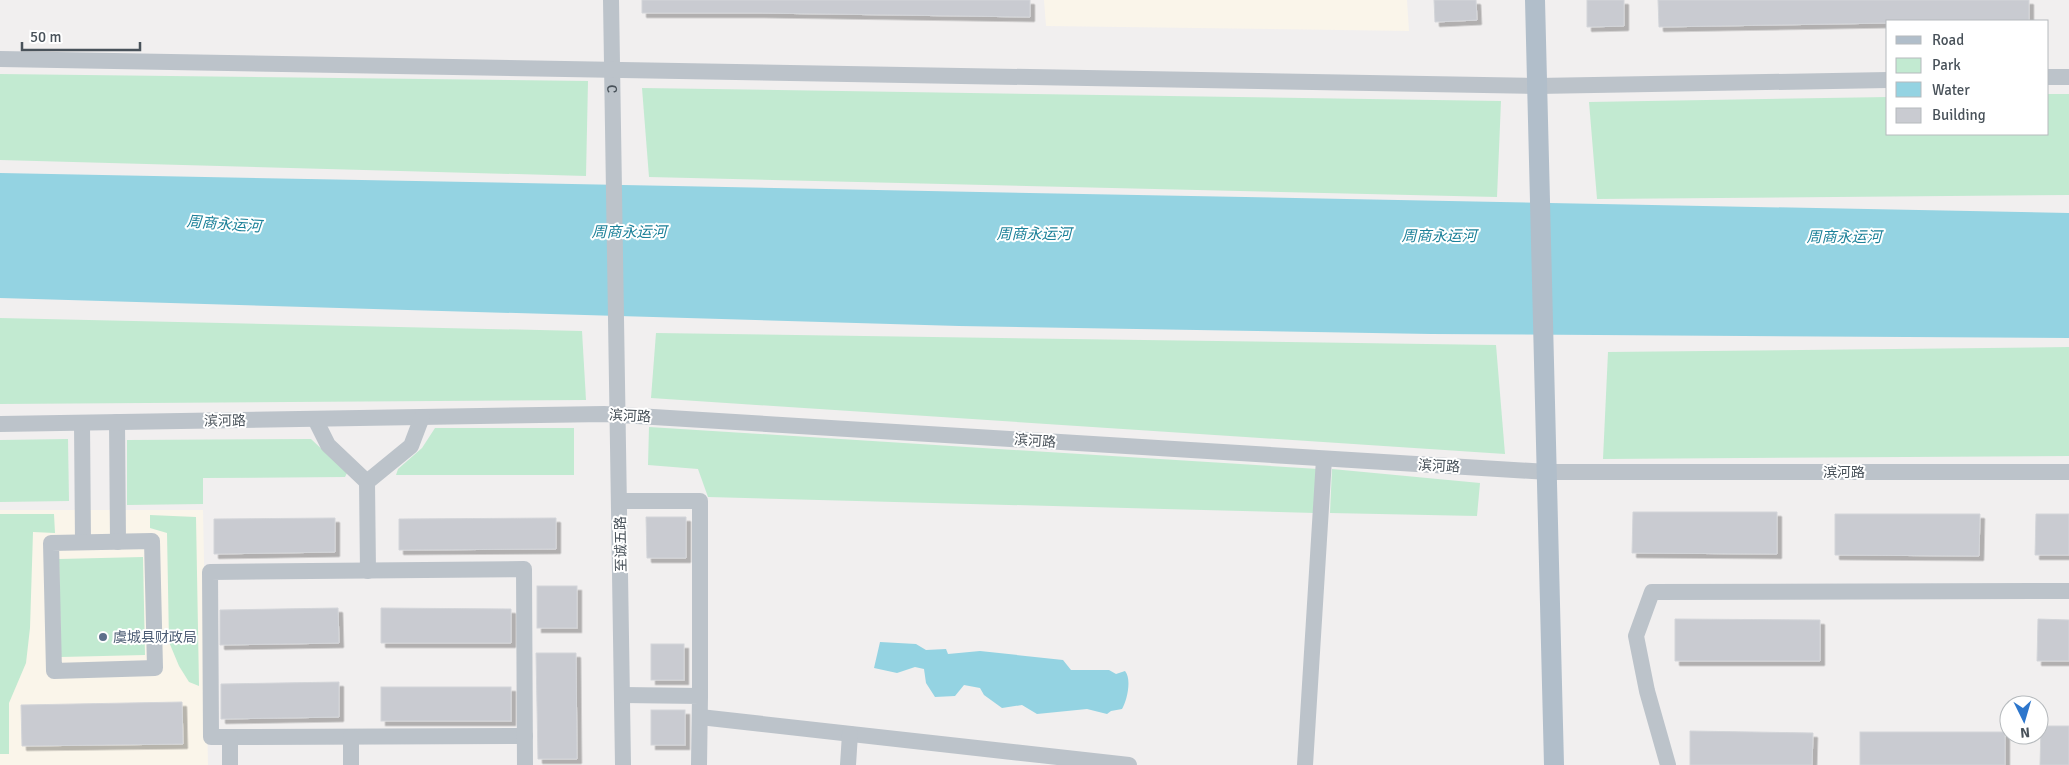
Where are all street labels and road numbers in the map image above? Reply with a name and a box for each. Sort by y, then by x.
street label: C [604,85,621,93]
street label: 滨河路 [609,406,651,426]
street label: 滨河路 [204,412,246,430]
street label: 滨河路 [1013,431,1057,451]
street label: 滨河路 [1418,456,1460,476]
street label: 滨河路 [1823,464,1865,481]
street label: 至诚五路 [612,516,630,572]

